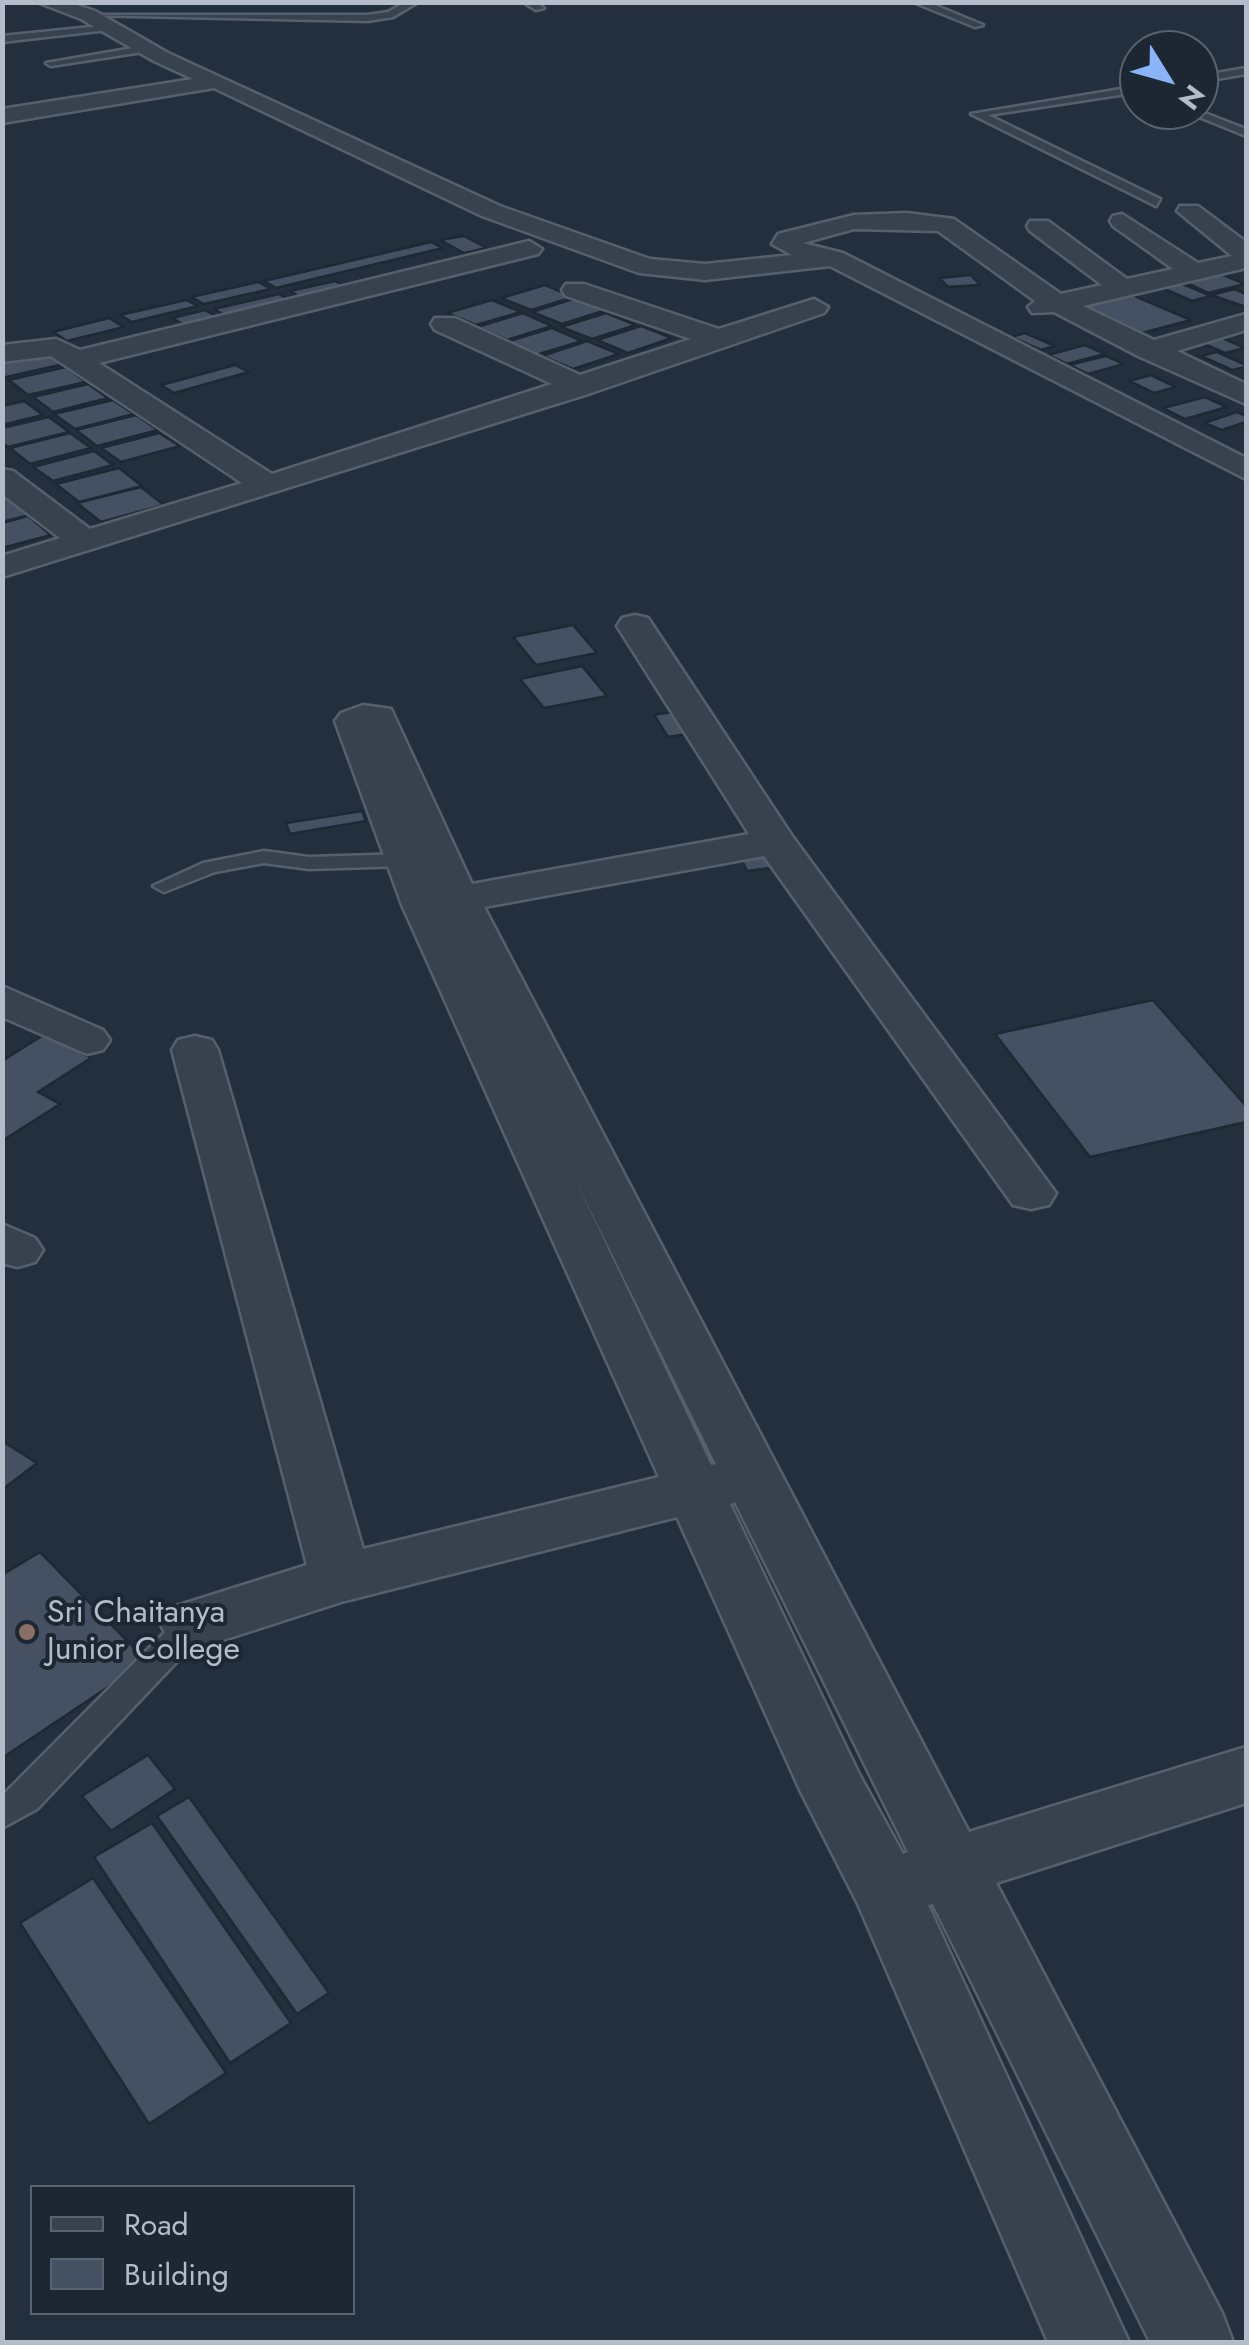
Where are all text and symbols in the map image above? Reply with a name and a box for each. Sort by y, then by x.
north arrow [1119,30,1219,130]
text: N [1169,76,1215,118]
place label: Sri Chaitanya Junior College [47,1595,240,1670]
marker: Sri Chaitanya Junior College [16,1621,38,1643]
legend [30,2185,355,2315]
text: Road [124,2203,189,2246]
text: Building [124,2253,229,2296]

